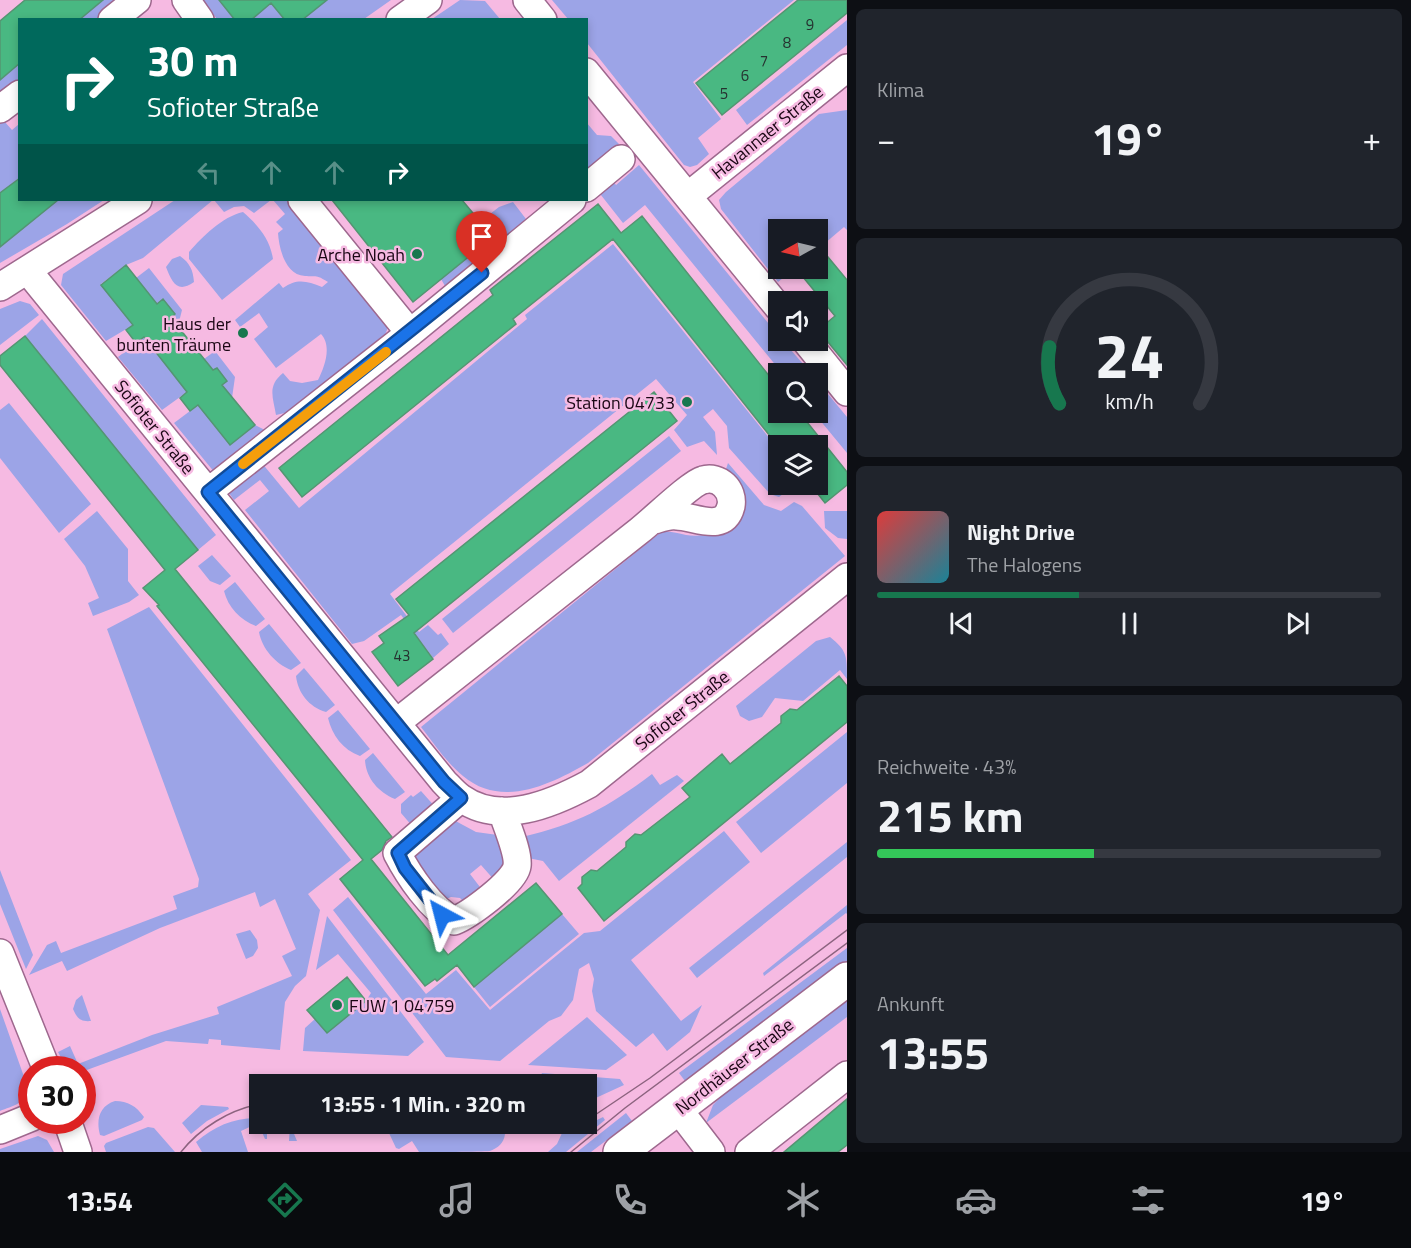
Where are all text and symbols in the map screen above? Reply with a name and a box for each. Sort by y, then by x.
house number: 9 [806,13,814,36]
text: 30 m [147,28,239,92]
house number: 8 [783,31,791,54]
icon: right [48,42,126,120]
house number: 7 [760,49,768,72]
house number: 6 [741,64,749,87]
text: Klima [877,74,924,105]
street label: Havannaer Straße [705,78,829,186]
house number: 5 [720,82,728,105]
text: Sofioter Straße [147,86,319,127]
text: 19° [1091,104,1167,172]
text: − [877,114,895,164]
text: + [1363,114,1381,164]
icon: left [192,156,225,189]
icon: ahead [255,156,288,189]
icon: ahead [318,156,351,189]
icon: right [381,156,414,189]
pin [456,211,507,273]
north arrow [768,219,828,279]
map controls [768,219,828,495]
icon: arrive [465,220,498,253]
place label: Arche Noah [317,241,405,268]
marker: Arche Noah [410,247,424,261]
button: sound [768,291,828,351]
text: 24 [1094,308,1164,403]
place label: Haus der bunten Träume [116,310,231,358]
marker: Haus der bunten Träume [236,326,250,340]
button: search [768,363,828,423]
street label: Sofioter Straße [108,374,202,480]
text: km/h [1105,386,1153,418]
place label: Station 04733 [566,389,675,416]
marker: Station 04733 [680,395,694,409]
button: layers [768,435,828,495]
text: Night Drive [967,515,1075,549]
text: The Halogens [967,549,1082,580]
icon: previous [945,607,978,640]
icon: pause [1113,607,1146,640]
icon: next [1281,607,1314,640]
house number: 43 [394,644,410,667]
street label: Sofioter Straße [629,663,735,757]
text: Reichweite · 43% [877,751,1016,782]
text: 215 km [877,781,1023,849]
position arrow [410,883,474,947]
text: Ankunft [877,988,944,1019]
place label: FUW 1 04759 [349,992,454,1019]
marker: FUW 1 04759 [330,998,344,1012]
street label: Nordhäuser Straße [669,1011,799,1121]
text: 13:55 [877,1018,989,1086]
speed limit sign: 30 [18,1056,96,1134]
text: 13:55 · 1 Min. · 320 m [320,1087,526,1121]
icon: directions [264,1179,306,1221]
icon: music [436,1179,478,1221]
icon: phone [609,1179,651,1221]
icon: climate [782,1179,824,1221]
icon: car [955,1179,997,1221]
icon: filters [1127,1179,1169,1221]
text: 13:54 [65,1180,133,1221]
text: 19° [1300,1180,1346,1221]

